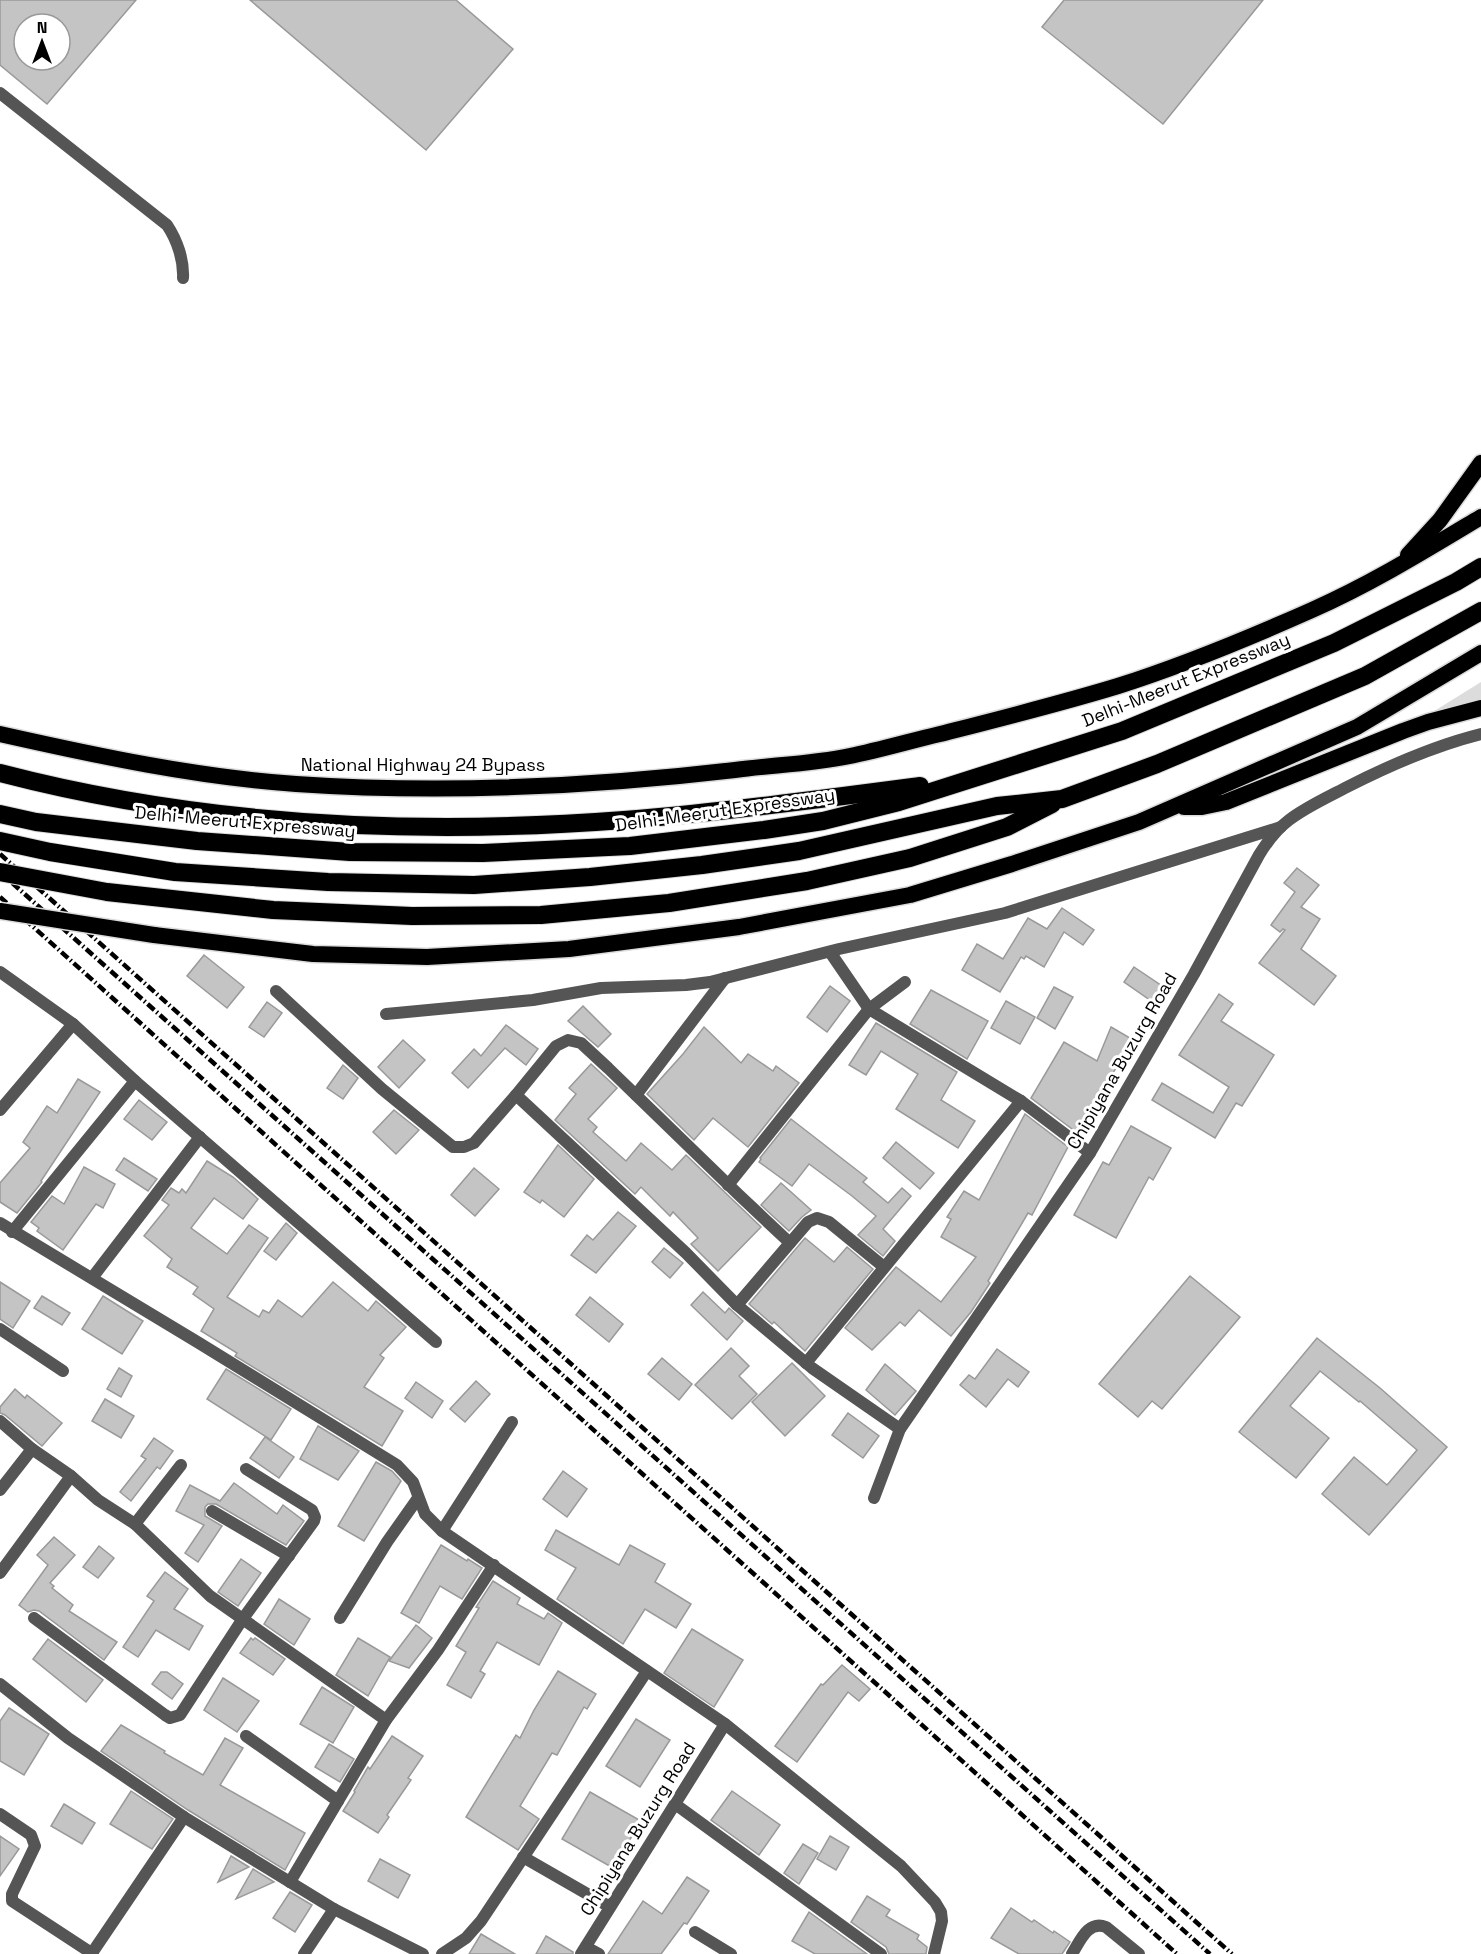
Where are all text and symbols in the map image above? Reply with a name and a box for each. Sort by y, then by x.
north arrow [12,12,72,72]
text: N [37,17,47,38]
street label: Delhi-Meerut Expressway [1079,627,1293,732]
street label: National Highway 24 Bypass [301,753,545,776]
street label: Delhi-Meerut Expressway [613,783,836,836]
street label: Delhi-Meerut Expressway [133,800,357,843]
street label: Chipiyana Buzurg Road [1061,968,1182,1153]
street label: Chipiyana Buzurg Road [575,1738,700,1920]

